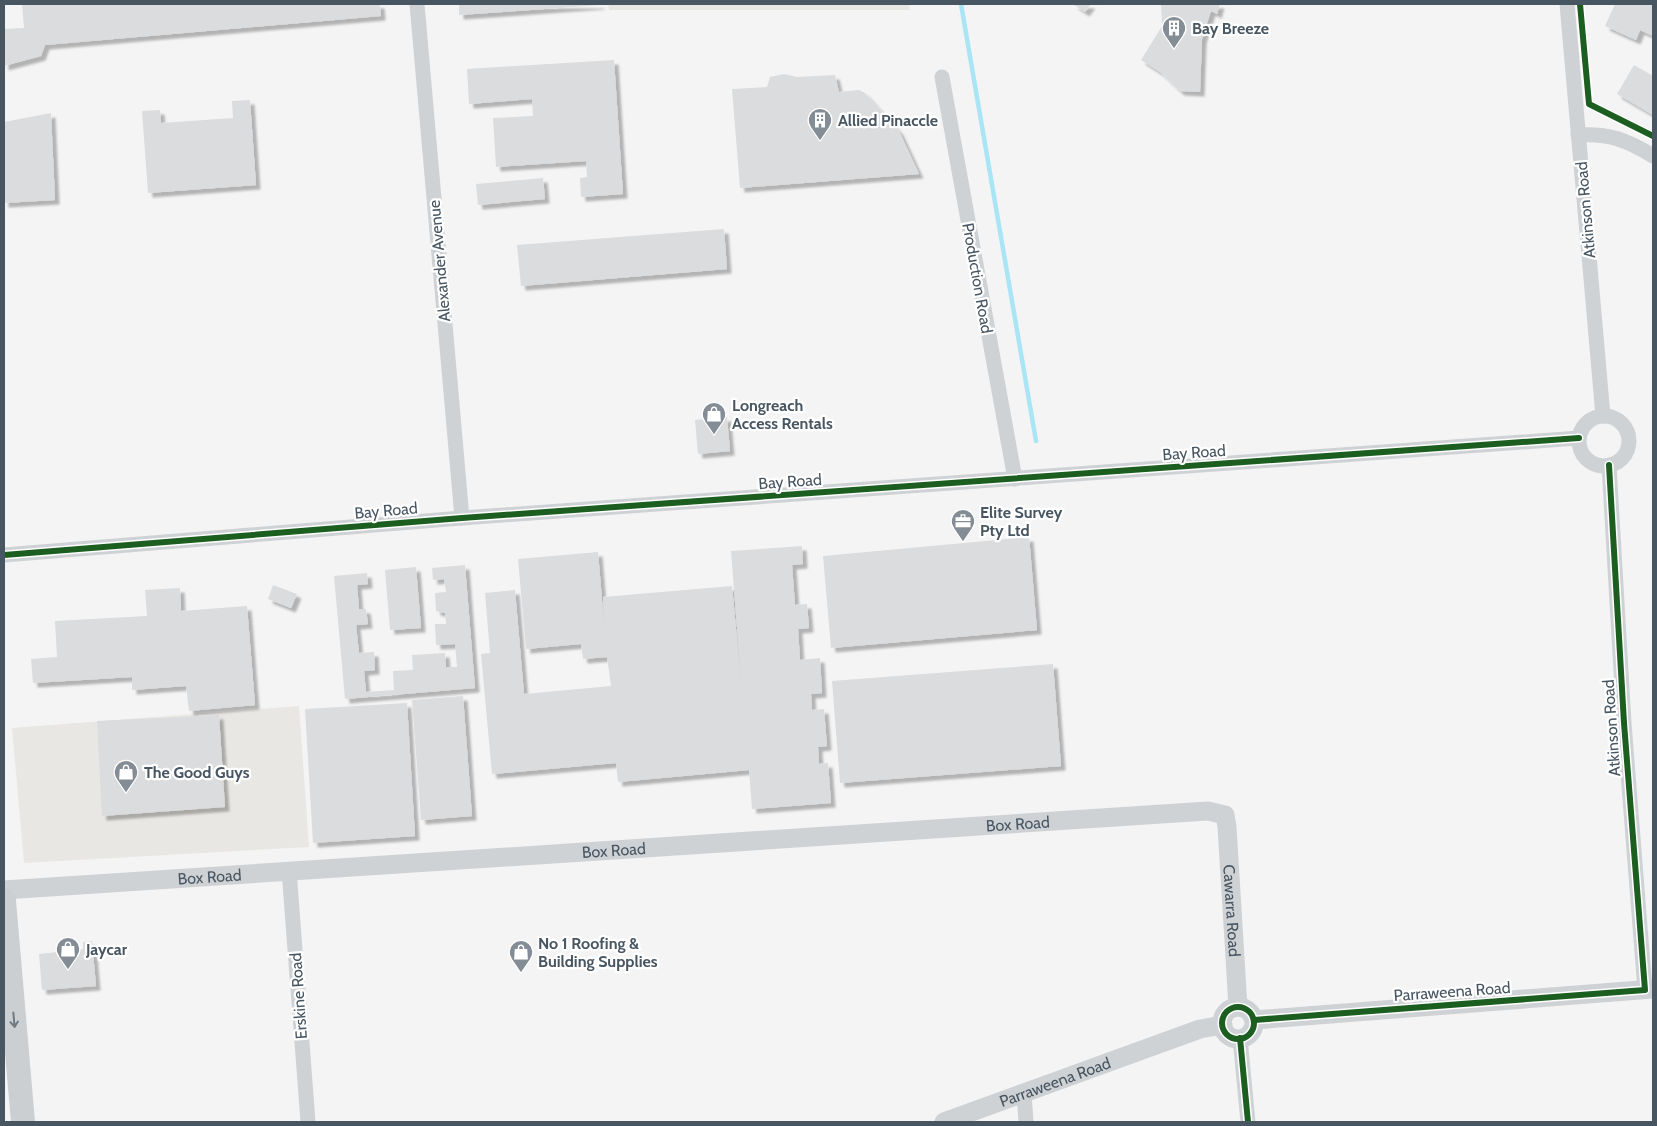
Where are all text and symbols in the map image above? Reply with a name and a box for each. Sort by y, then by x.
building icon: Bay Breeze [1161,15,1187,49]
place label: Bay Breeze [1192,19,1269,38]
building icon: Allied Pinaccle [807,107,833,141]
place label: Allied Pinaccle [838,111,938,130]
street label: Atkinson Road [1572,161,1599,259]
street label: Alexander Avenue [425,199,454,323]
street label: Production Road [958,221,997,335]
place label: Longreach Access Rentals [732,396,833,433]
shop icon: Longreach Access Rentals [701,401,727,435]
street label: Bay Road [1162,441,1226,464]
street label: Bay Road [758,470,822,493]
street label: Bay Road [354,498,418,523]
place label: Elite Survey Pty Ltd [980,503,1063,540]
office icon: Elite Survey Pty Ltd [950,508,976,542]
street label: Atkinson Road [1599,679,1624,777]
shop icon: The Good Guys [113,759,139,793]
place label: The Good Guys [144,763,250,782]
street label: Box Road [985,812,1050,836]
street label: Box Road [581,839,646,862]
street label: Cawarra Road [1219,864,1244,957]
street label: Box Road [177,865,242,889]
place label: No 1 Roofing & Building Supplies [538,934,658,971]
shop icon: Jaycar [55,936,81,970]
shop icon: No 1 Roofing & Building Supplies [508,939,534,973]
place label: Jaycar [85,940,128,959]
street label: Erskine Road [286,952,311,1040]
street label: Parraweena Road [1393,978,1511,1005]
one-way arrow [9,1011,19,1027]
street label: Parraweena Road [997,1053,1113,1111]

